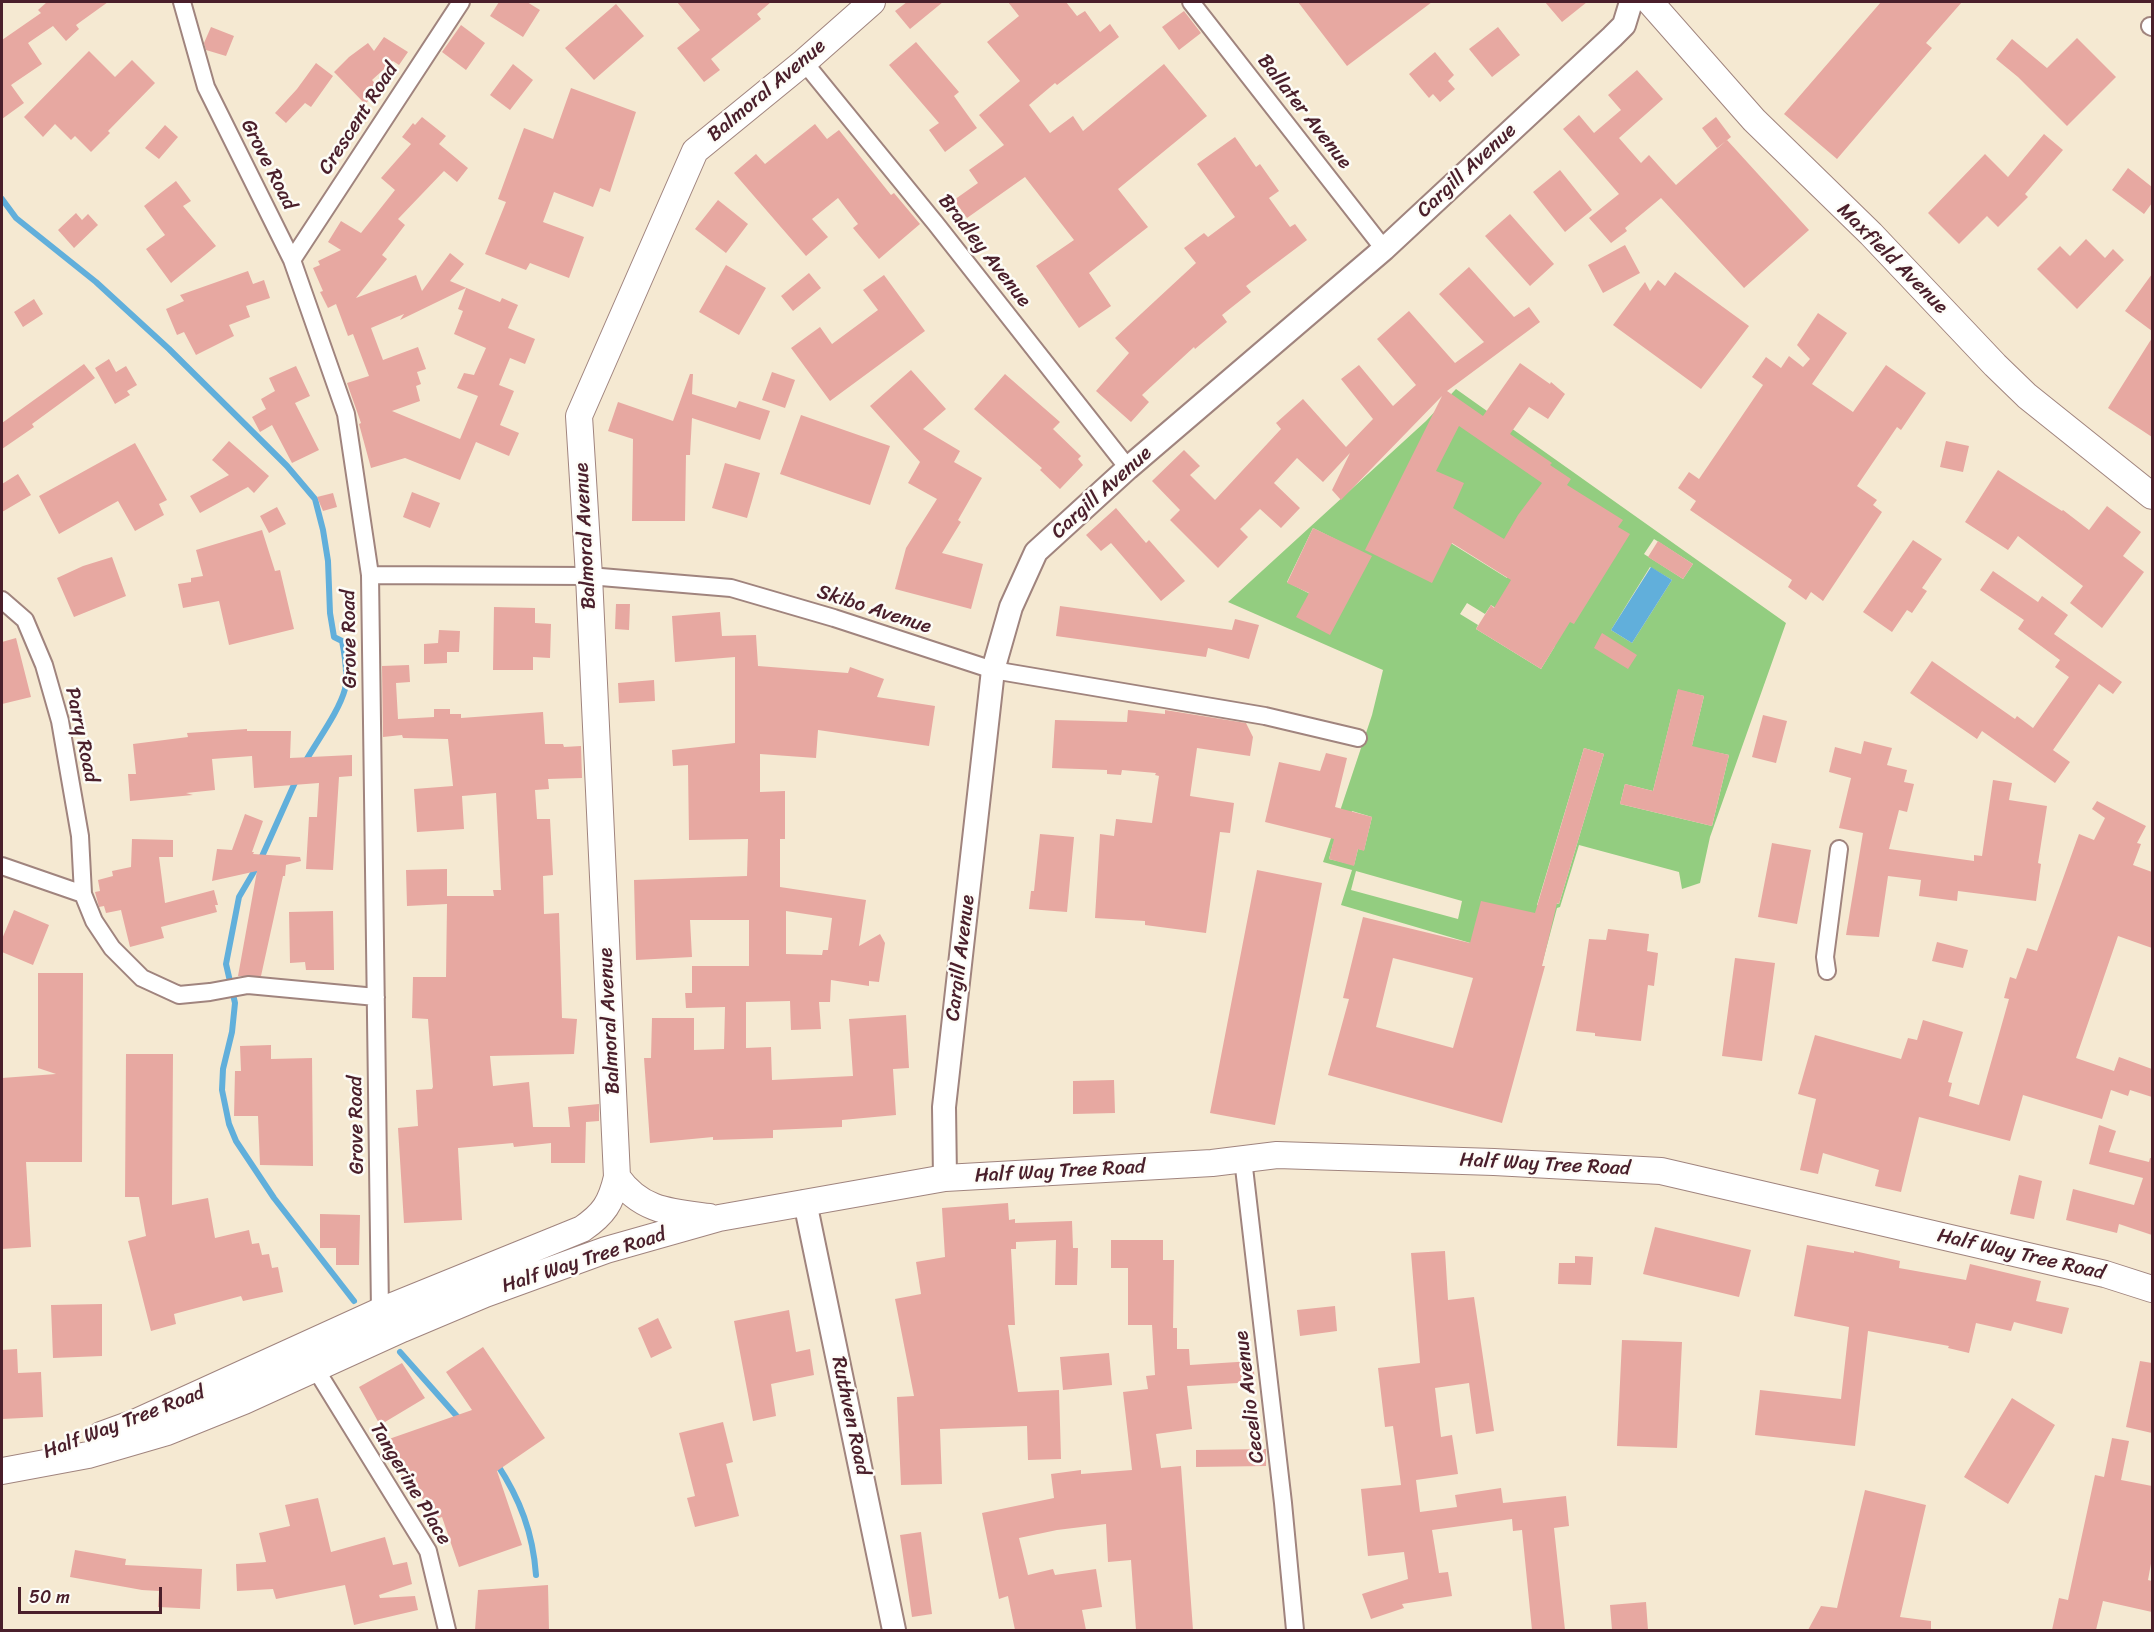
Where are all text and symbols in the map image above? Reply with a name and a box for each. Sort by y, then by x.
street label: Balmoral Avenue [703,35,831,147]
street label: Ballater Avenue [1252,50,1356,174]
street label: Crescent Road [314,59,404,179]
street label: Grove Road [235,116,301,214]
street label: Cargill Avenue [1412,119,1522,223]
street label: Bradley Avenue [932,190,1036,312]
street label: Maxfield Avenue [1832,199,1952,319]
street label: Cargill Avenue [1047,442,1157,544]
street label: Balmoral Avenue [570,462,602,610]
street label: Skibo Avenue [814,580,934,640]
street label: Grove Road [337,590,363,688]
street label: Parry Road [59,685,103,785]
street label: Cargill Avenue [941,894,981,1022]
street label: Balmoral Avenue [594,947,626,1095]
street label: Grove Road [344,1076,370,1174]
street label: Half Way Tree Road [1459,1149,1631,1181]
street label: Half Way Tree Road [974,1156,1146,1188]
street label: Half Way Tree Road [499,1223,669,1299]
street label: Half Way Tree Road [1935,1224,2107,1286]
street label: Cecelio Avenue [1230,1329,1270,1465]
street label: Ruthven Road [826,1355,874,1477]
street label: Half Way Tree Road [40,1381,208,1465]
street label: Tangerine Place [364,1418,456,1550]
scale bar [21,1575,165,1613]
text: 50 m [29,1581,70,1613]

